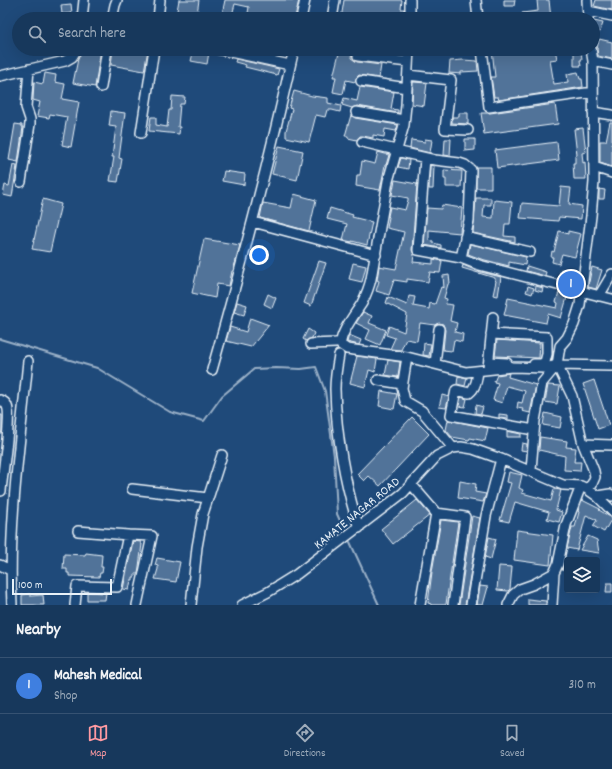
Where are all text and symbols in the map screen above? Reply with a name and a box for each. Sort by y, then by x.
search box [12,12,600,56]
icon: search [26,23,48,45]
text: Search here [58,23,126,45]
your location [249,245,269,265]
pin: 1 [558,269,584,299]
street label: KAMATE NAGAR ROAD [310,473,405,555]
map controls [564,557,600,593]
button: layers [564,557,600,593]
scale bar [12,577,112,596]
text: 100 m [18,578,42,594]
text: Nearby [16,619,60,643]
text: Mahesh Medical [54,665,142,687]
text: 1 [28,676,30,695]
text: 310 m [568,676,596,695]
text: Shop [54,687,77,706]
tab: Map [87,722,109,762]
tab: Directions [284,722,326,762]
tab: Saved [500,722,525,762]

